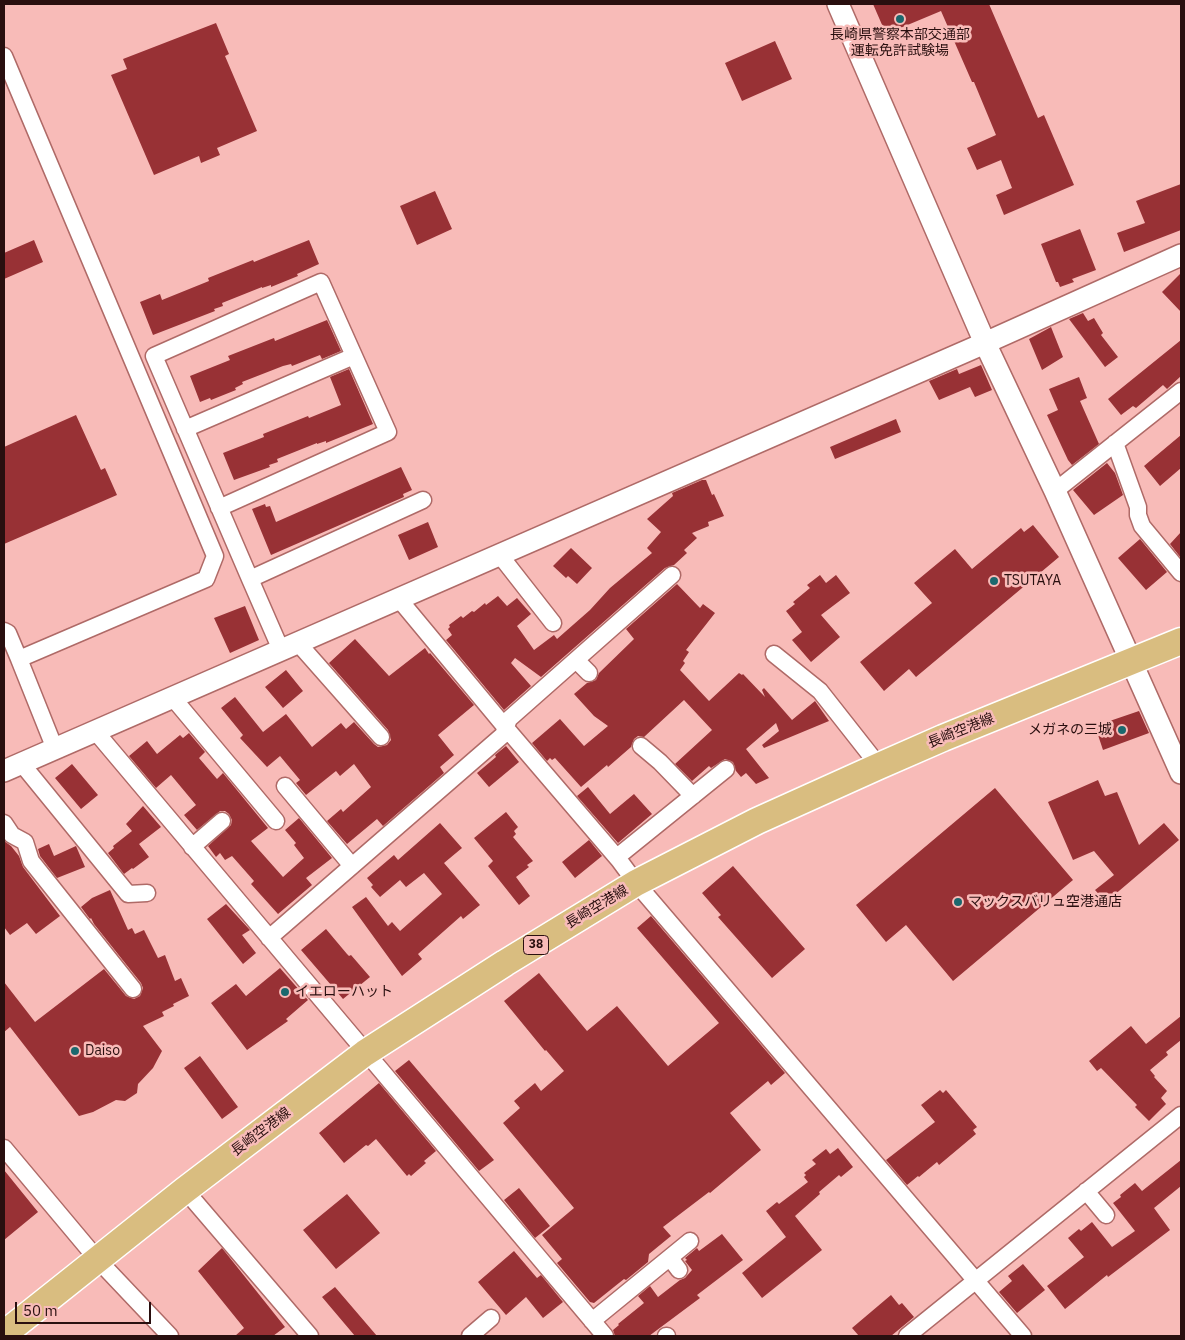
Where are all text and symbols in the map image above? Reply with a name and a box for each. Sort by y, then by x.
marker: 長崎県警察本部交通部 運転免許試験場 [894,13,906,25]
place label: 長崎県警察本部交通部 運転免許試験場 [830,27,970,59]
place label: TSUTAYA [1004,573,1061,589]
marker: TSUTAYA [988,575,1000,587]
street label: 長崎空港線 [925,710,997,752]
place label: メガネの三城 [1028,722,1112,738]
marker: メガネの三城 [1116,724,1128,736]
street label: 長崎空港線 [563,882,631,932]
place label: マックスバリュ空港通店 [968,894,1122,910]
marker: マックスバリュ空港通店 [952,896,964,908]
road number: 38 [524,936,548,954]
place label: イエローハット [295,984,393,1000]
marker: イエローハット [279,986,291,998]
place label: Daiso [85,1043,120,1059]
marker: Daiso [69,1045,81,1057]
street label: 長崎空港線 [228,1104,294,1160]
scale bar [18,1292,154,1324]
text: 50 m [23,1301,58,1320]

